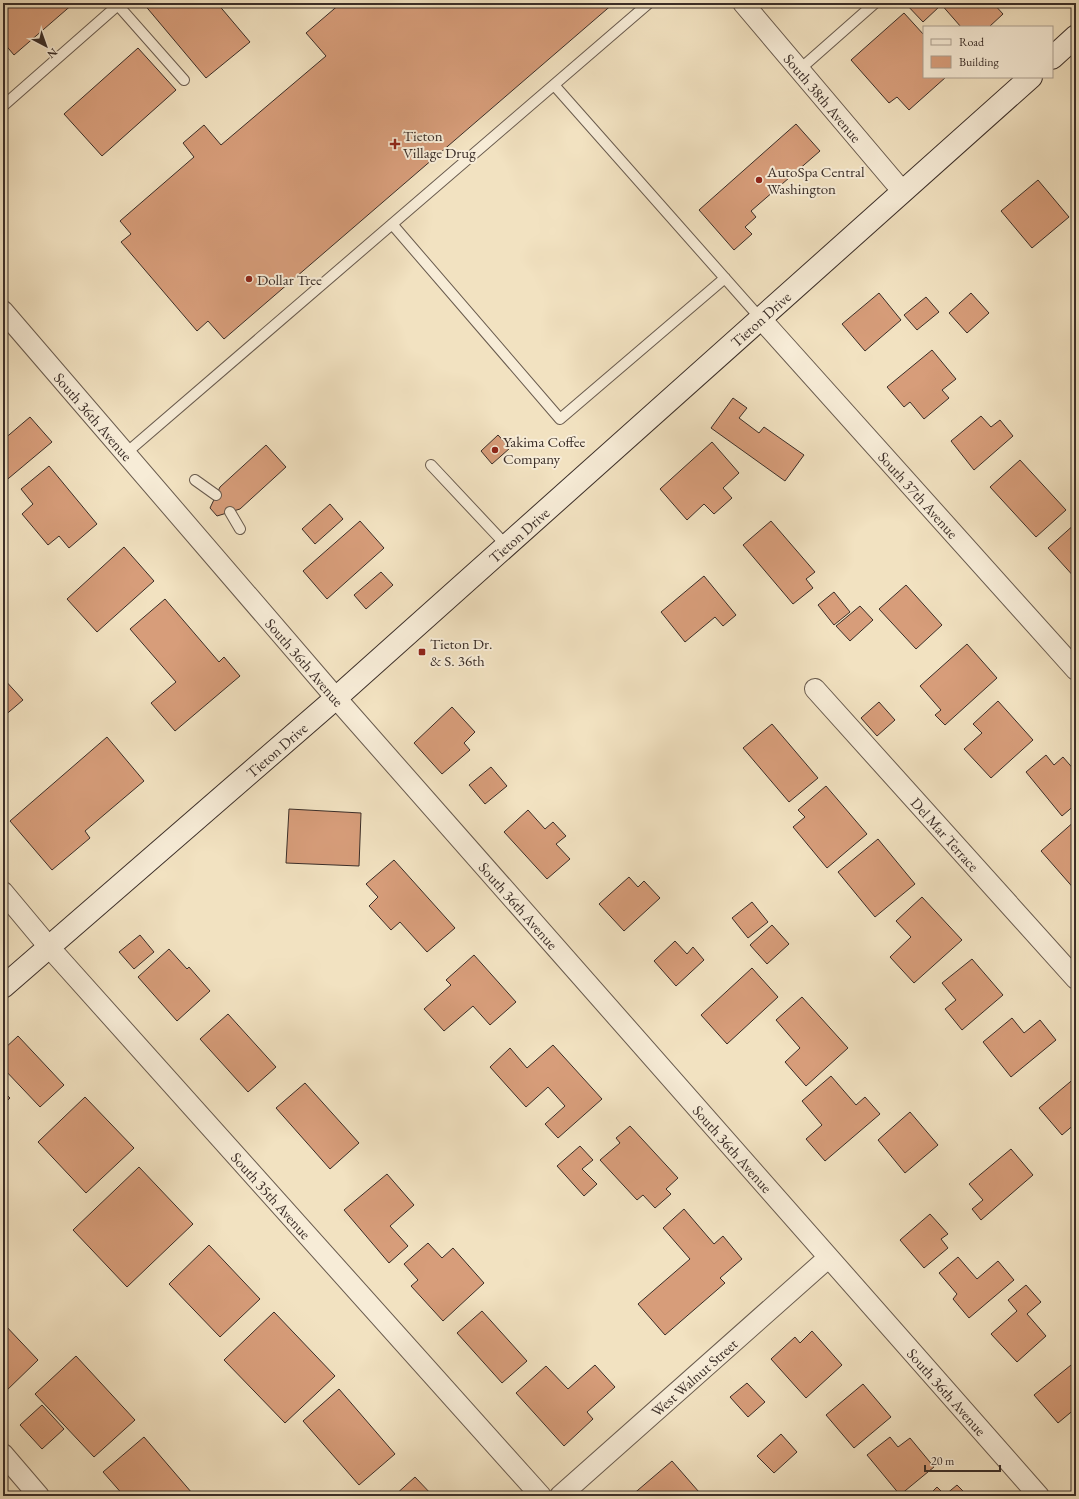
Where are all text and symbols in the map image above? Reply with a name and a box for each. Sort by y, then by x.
north arrow [26,26,66,66]
legend [923,26,1053,78]
text: Road [959,34,985,50]
text: N [45,45,61,62]
street label: South 38th Avenue [780,49,866,146]
text: Building [959,54,1000,70]
place label: Tieton Village Drug [403,126,476,162]
marker: Tieton Village Drug [390,139,400,149]
place label: AutoSpa Central Washington [766,162,865,198]
marker: AutoSpa Central Washington [754,175,764,185]
place label: Dollar Tree [257,270,322,289]
marker: Dollar Tree [244,274,254,284]
street label: Tieton Drive [726,287,795,351]
street label: South 36th Avenue [50,368,137,465]
place label: Yakima Coffee Company [503,432,586,468]
marker: Yakima Coffee Company [490,445,500,455]
street label: South 37th Avenue [875,447,963,542]
street label: Tieton Drive [485,503,553,567]
street label: South 36th Avenue [262,614,348,710]
place label: Tieton Dr. & S. 36th [430,634,492,670]
marker: Tieton Dr. & S. 36th [417,647,427,657]
street label: Tieton Drive [242,718,311,781]
street label: Del Mar Terrace [907,793,984,875]
street label: South 36th Avenue [475,858,563,953]
street label: South 36th Avenue [689,1101,777,1196]
street label: South 35th Avenue [227,1148,316,1243]
street label: West Walnut Street [647,1334,741,1420]
street label: South 36th Avenue [903,1344,991,1440]
scale bar [925,1447,1000,1473]
text: 20 m [931,1453,955,1469]

